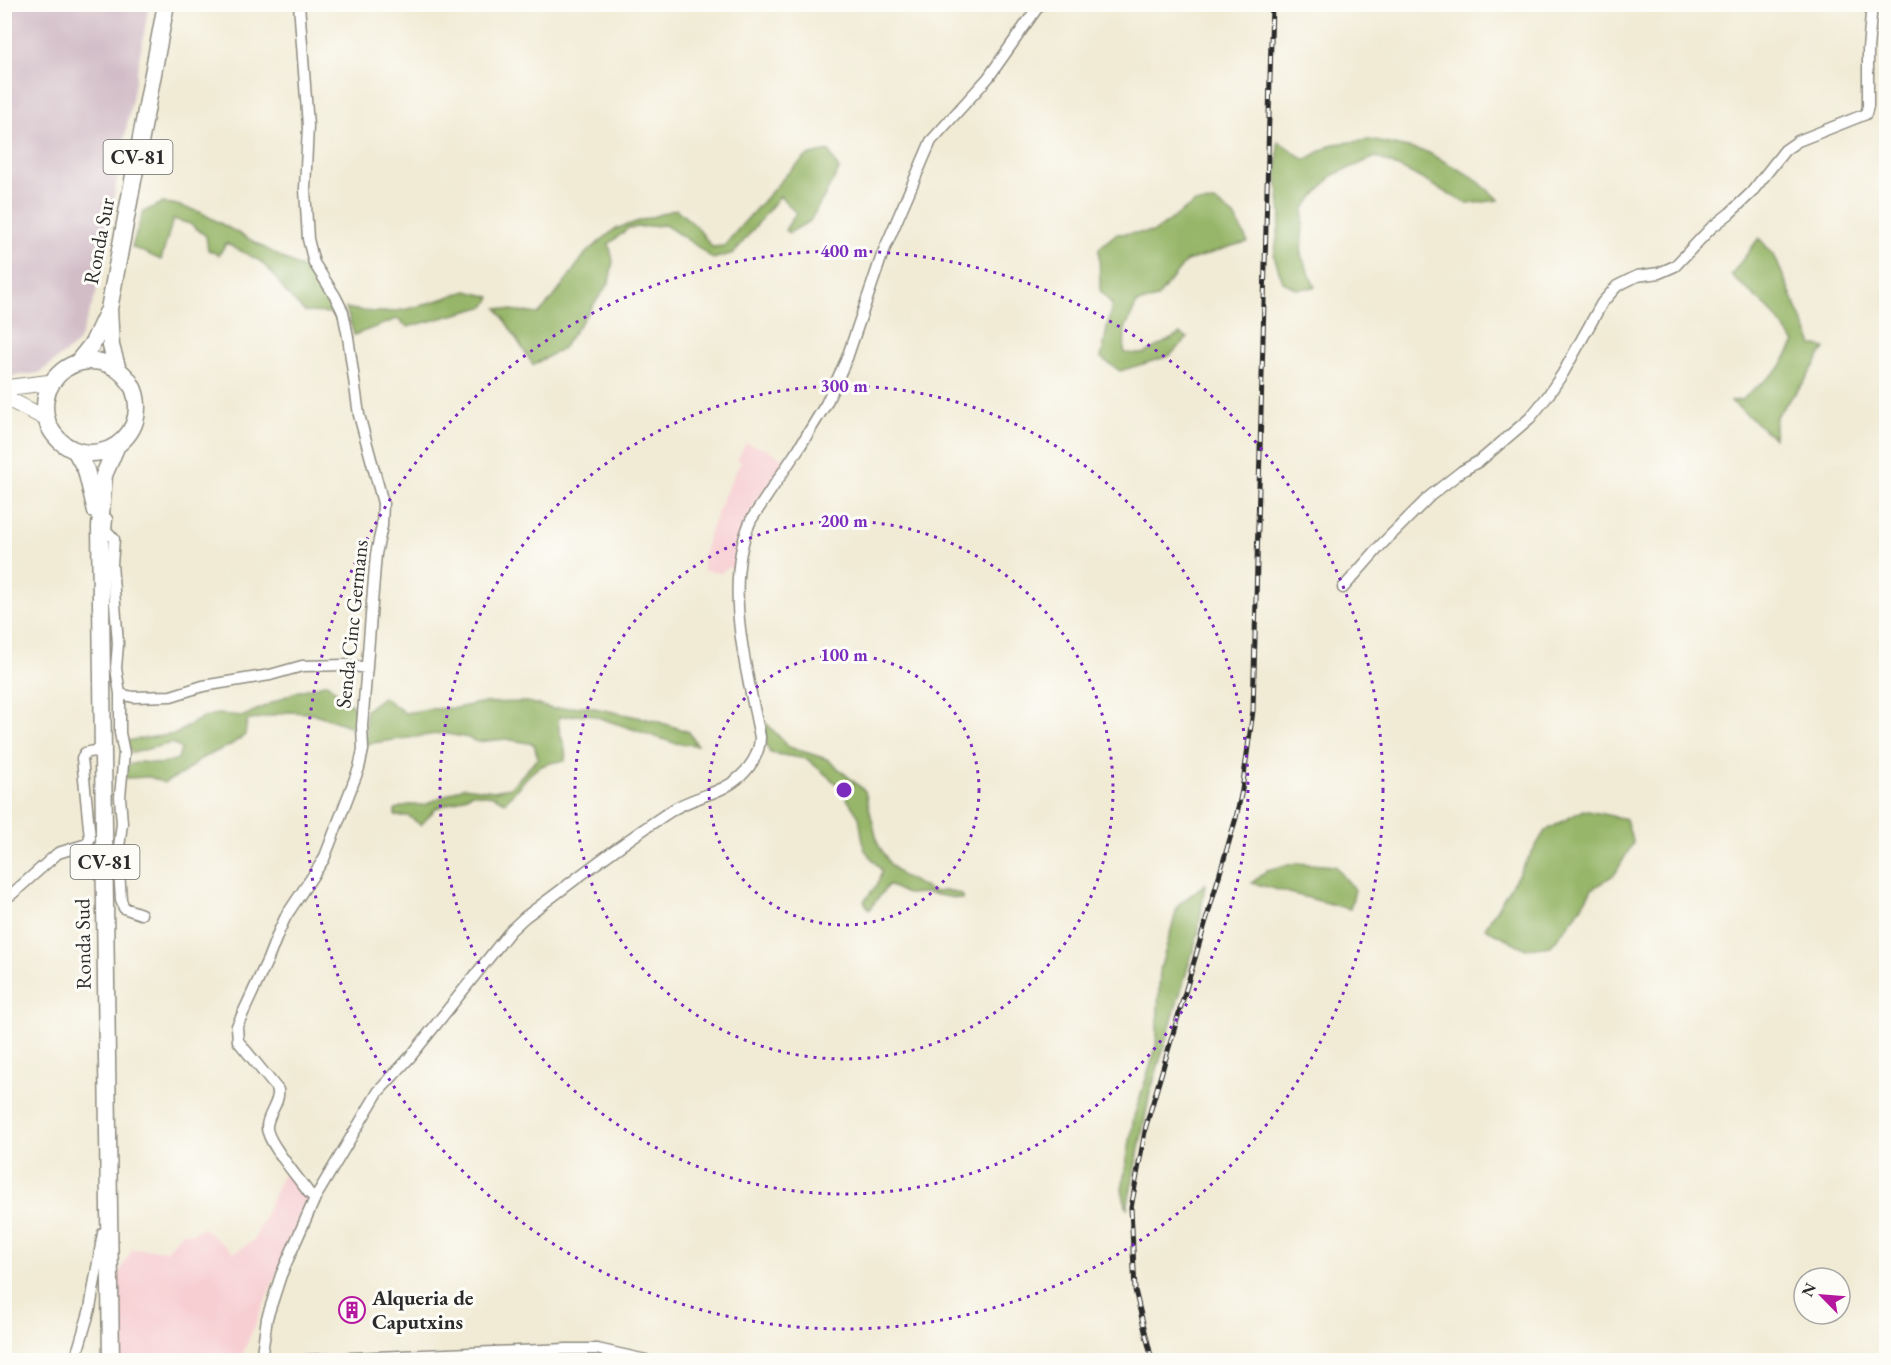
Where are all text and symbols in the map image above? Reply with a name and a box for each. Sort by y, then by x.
road number: CV-81 [104,140,172,174]
street label: Ronda Sur [77,195,120,286]
text: 400 m [820,239,868,262]
text: 300 m [820,374,868,397]
text: 200 m [820,509,868,532]
street label: Senda Cinc Germans [329,538,374,710]
text: 100 m [820,643,868,666]
centre of rings [834,780,854,800]
road number: CV-81 [70,845,140,879]
street label: Ronda Sud [68,898,97,990]
north arrow [1792,1266,1852,1326]
text: N [1797,1280,1821,1300]
place label: Alqueria de Caputxins [371,1284,474,1335]
building icon: Alqueria de Caputxins [337,1295,367,1325]

